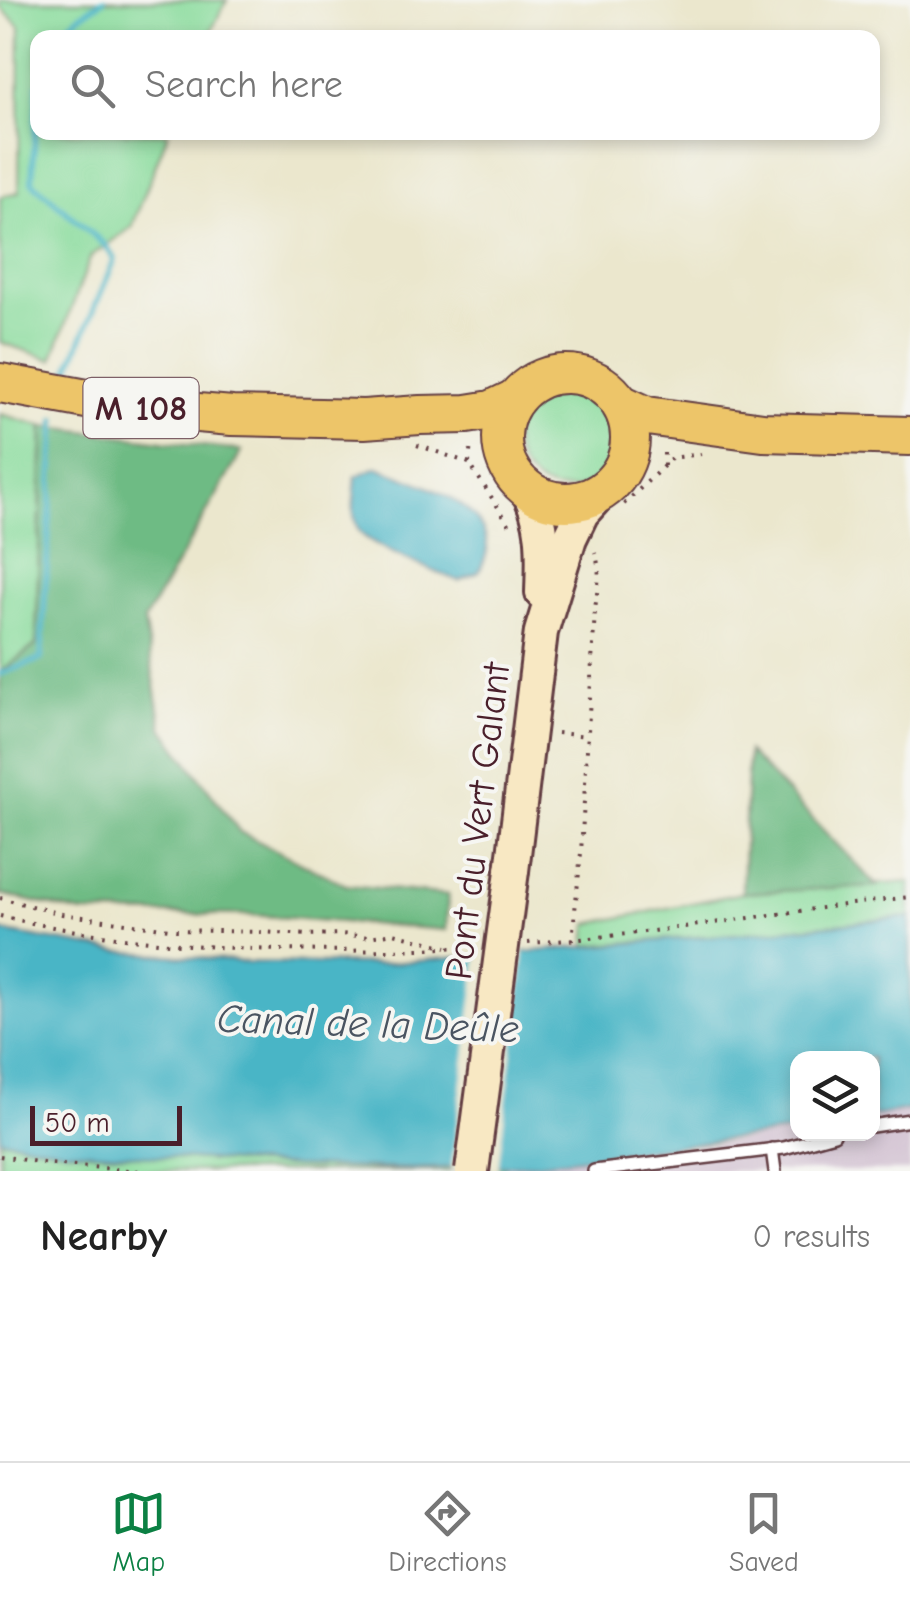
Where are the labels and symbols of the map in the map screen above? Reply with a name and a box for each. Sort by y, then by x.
road number: M 108 [84,378,198,438]
street label: Pont du Vert Galant [437,659,519,982]
water label: Canal de la Deûle [216,996,520,1052]
scale bar [30,1101,182,1146]

